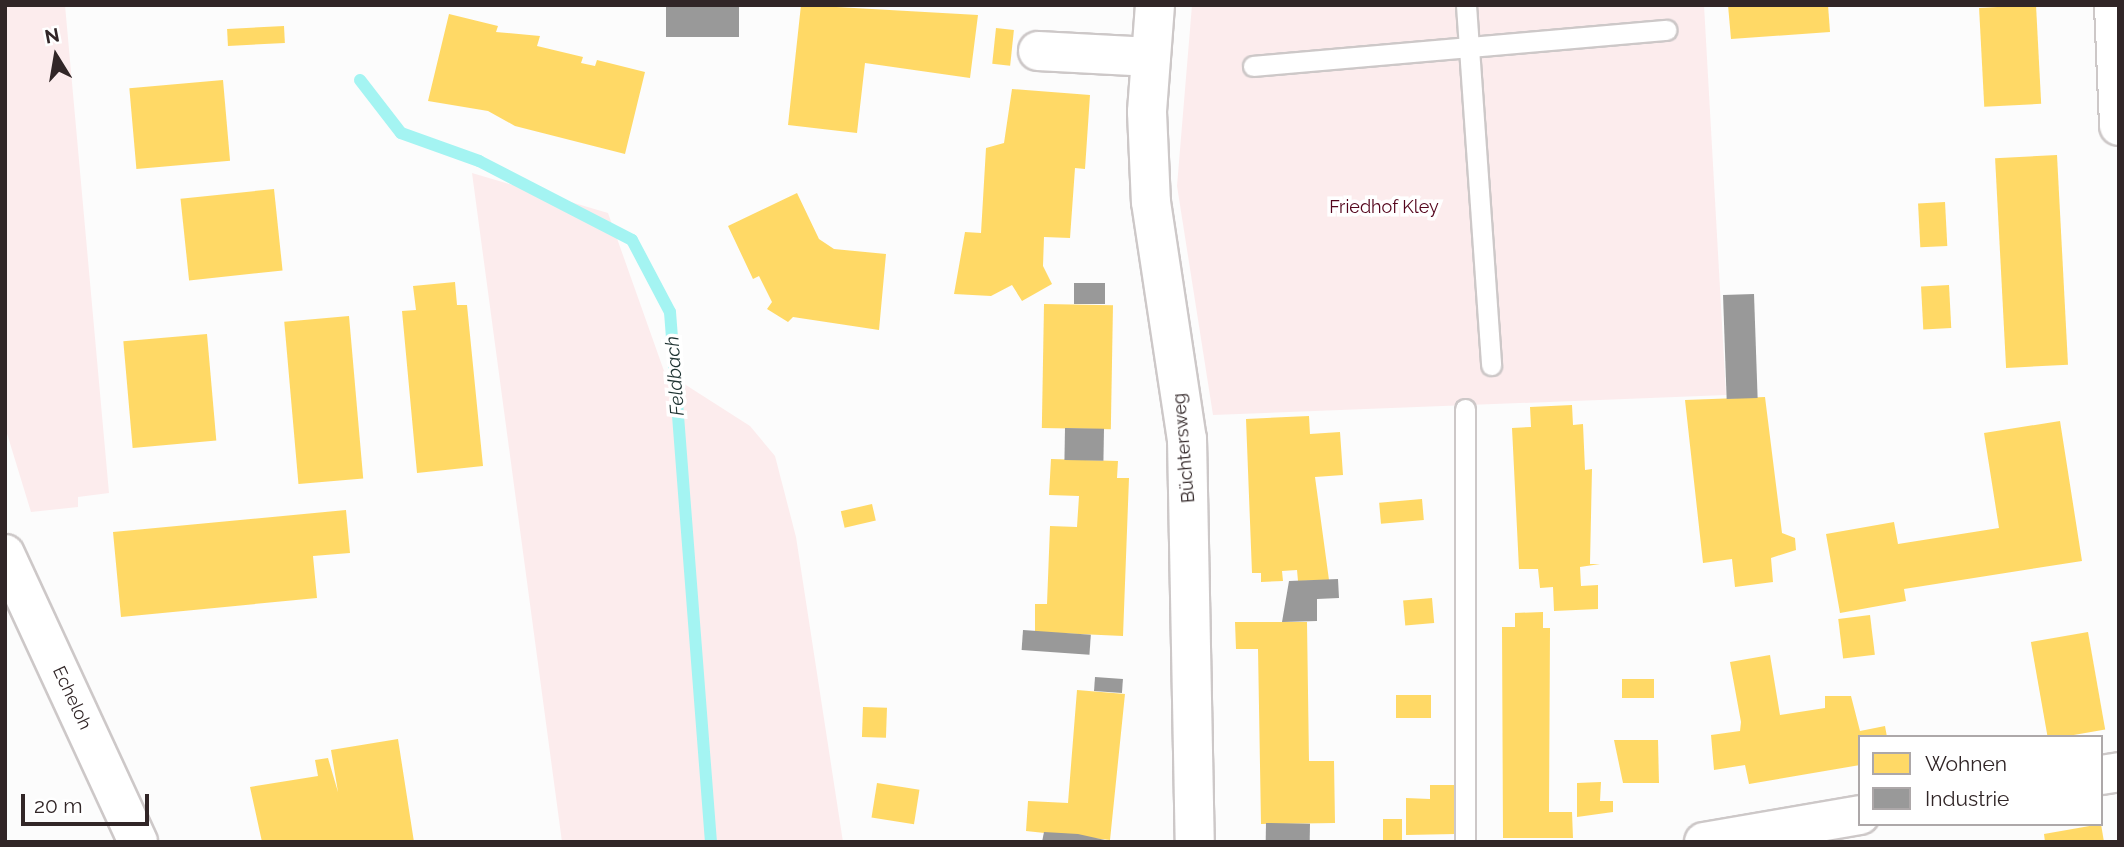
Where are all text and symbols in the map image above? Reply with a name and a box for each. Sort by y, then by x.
north arrow [21,21,91,91]
text: N [43,23,61,48]
park label: Friedhof Kley [1329,196,1439,218]
water label: Feldbach [661,335,689,417]
street label: Büchtersweg [1168,392,1200,504]
street label: Echeloh [48,663,96,733]
legend [1858,735,2103,826]
text: Wohnen [1925,751,2007,776]
scale bar [24,780,152,824]
text: Industrie [1925,786,2009,811]
text: 20 m [34,793,82,818]

